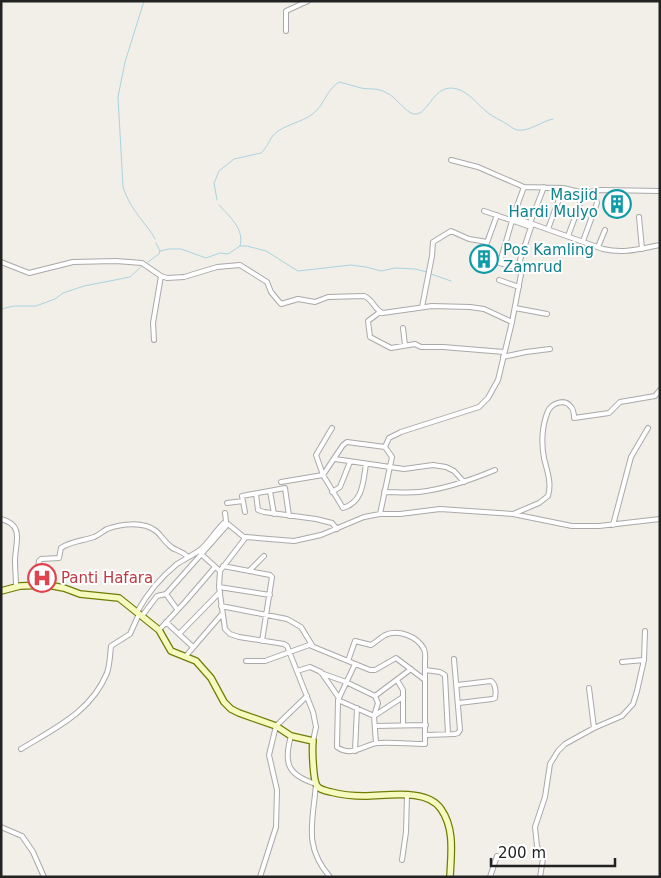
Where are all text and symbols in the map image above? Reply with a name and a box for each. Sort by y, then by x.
place label: Masjid Hardi Mulyo [508,186,598,221]
building icon: Masjid Hardi Mulyo [602,189,632,219]
place label: Pos Kamling Zamrud [503,241,594,276]
building icon: Pos Kamling Zamrud [469,244,499,274]
hospital icon: Panti Hafara [27,563,57,593]
place label: Panti Hafara [61,569,153,587]
scale bar [491,836,615,868]
text: 200 m [498,844,546,862]

